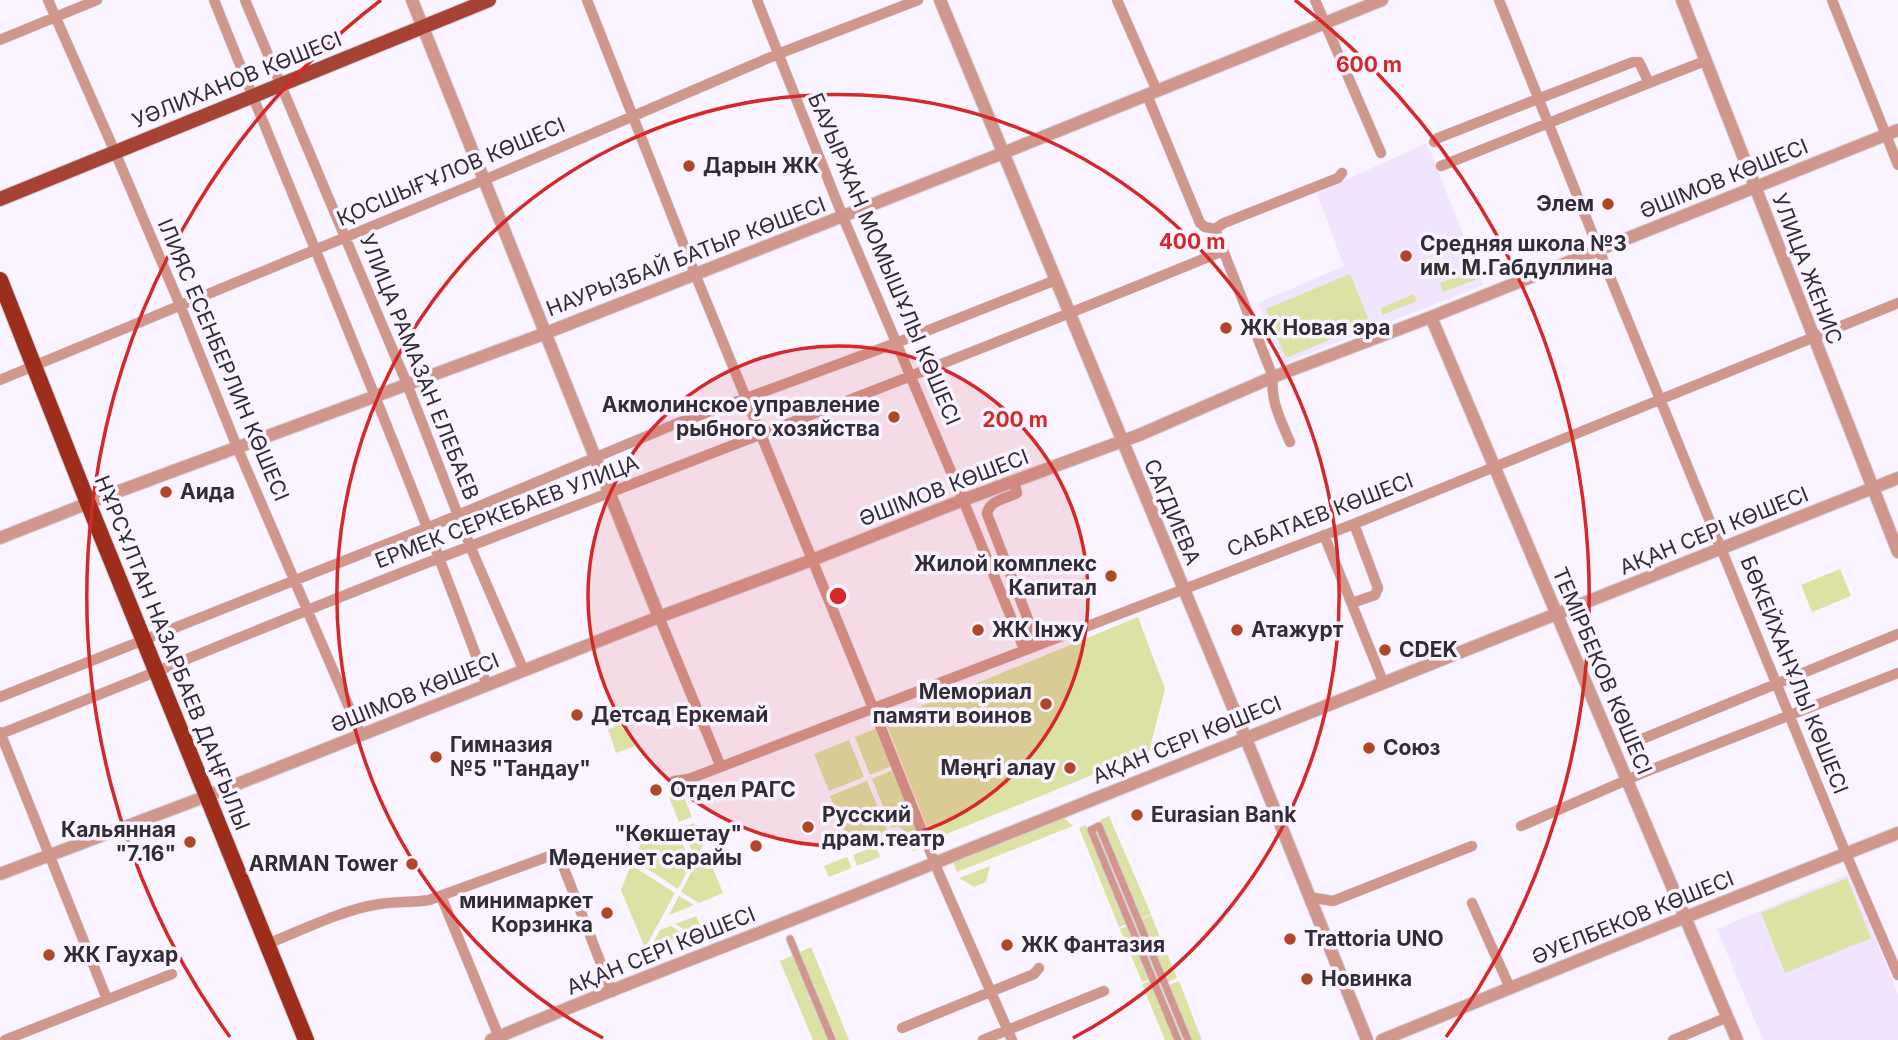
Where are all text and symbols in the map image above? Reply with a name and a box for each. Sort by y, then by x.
street label: УӘЛИХАНОВ КӨШЕСІ [128,26,345,133]
text: 600 m [1336,52,1402,77]
street label: БАУЫРЖАН МОМЫШҰЛЫ КӨШЕСІ [803,89,966,429]
street label: ҚОСШЫҒҰЛОВ КӨШЕСІ [333,112,569,231]
street label: ӘШІМОВ КӨШЕСІ [1636,133,1812,224]
place label: Дарын ЖК [703,153,819,178]
marker: Дарын ЖК [681,158,697,174]
street label: УЛИЦА ЖЕНИС [1767,190,1848,348]
street label: НАУРЫЗБАЙ БАТЫР КӨШЕСІ [542,191,829,321]
place label: Элем [1536,191,1594,216]
marker: Элем [1600,196,1616,212]
street label: ІЛИЯС ЕСЕНБЕРЛИН КӨШЕСІ [153,215,294,505]
text: 400 m [1159,229,1225,254]
street label: УЛИЦА РАМАЗАН ЕЛЕБАЕВ [355,230,484,503]
place label: Средняя школа №3 им. М.Габдуллина [1420,231,1627,280]
marker: Средняя школа №3 им. М.Габдуллина [1398,248,1414,264]
place label: ЖК Новая эра [1240,315,1390,340]
marker: ЖК Новая эра [1218,320,1234,336]
place label: Акмолинское управление рыбного хозяйства [602,392,880,441]
text: 200 m [982,407,1048,432]
marker: Акмолинское управление рыбного хозяйства [886,409,902,425]
street label: ӘШІМОВ КӨШЕСІ [856,444,1032,531]
street label: ЕРМЕК СЕРКЕБАЕВ УЛИЦА [371,450,642,573]
street label: САГДИЕВА [1139,455,1206,569]
street label: САБАТАЕВ КӨШЕСІ [1223,467,1416,562]
street label: НҰРСҰЛТАН НАЗАРБАЕВ ДАҢҒЫЛЫ [90,472,255,834]
place label: Аида [180,479,235,504]
street label: АҚАН СЕРІ КӨШЕСІ [1616,481,1812,580]
marker: Аида [158,484,174,500]
place label: Жилой комплекс Капитал [914,551,1097,600]
street label: БӨКЕЙХАНҰЛЫ КӨШЕСІ [1735,552,1855,797]
street label: ТЕМІРБЕКОВ КӨШЕСІ [1547,563,1657,778]
marker: Жилой комплекс Капитал [1103,568,1119,584]
centre of rings [826,584,850,608]
place label: ЖК Інжу [992,617,1085,642]
place label: Атажурт [1251,617,1344,642]
marker: ЖК Інжу [970,622,986,638]
marker: Атажурт [1229,622,1245,638]
place label: CDEK [1399,637,1458,662]
marker: CDEK [1377,642,1393,658]
street label: ӘШІМОВ КӨШЕСІ [327,647,503,738]
place label: Мемориал памяти воинов [873,679,1032,728]
street label: АҚАН СЕРІ КӨШЕСІ [1089,690,1285,789]
marker: Мемориал памяти воинов [1038,696,1054,712]
place label: Детсад Еркемай [591,702,768,727]
marker: Детсад Еркемай [569,707,585,723]
place label: Гимназия №5 "Тандау" [450,732,591,781]
place label: Союз [1383,735,1441,760]
marker: Союз [1361,740,1377,756]
marker: Гимназия №5 "Тандау" [428,749,444,765]
place label: Мәңгі алау [941,755,1056,780]
marker: Мәңгі алау [1062,760,1078,776]
place label: Отдел РАГС [670,777,796,802]
marker: Отдел РАГС [648,782,664,798]
place label: Русский драм.театр [822,802,945,851]
place label: Eurasian Bank [1151,802,1297,827]
marker: Eurasian Bank [1129,807,1145,823]
place label: Кальянная "7.16" [61,817,176,866]
marker: Русский драм.театр [800,819,816,835]
place label: "Көкшетау" Мәдениет сарайы [549,821,742,870]
marker: Кальянная "7.16" [182,834,198,850]
marker: "Көкшетау" Мәдениет сарайы [748,838,764,854]
place label: ARMAN Tower [249,851,398,876]
marker: ARMAN Tower [404,856,420,872]
street label: ӘУЕЛБЕКОВ КӨШЕСІ [1528,866,1737,970]
place label: минимаркет Корзинка [459,888,593,937]
street label: АҚАН СЕРІ КӨШЕСІ [563,901,759,1000]
marker: минимаркет Корзинка [599,905,615,921]
place label: Trattoria UNO [1304,926,1444,951]
marker: Trattoria UNO [1282,931,1298,947]
place label: ЖК Фантазия [1021,932,1165,957]
marker: ЖК Фантазия [999,937,1015,953]
place label: ЖК Гаухар [63,942,178,967]
marker: ЖК Гаухар [41,947,57,963]
place label: Новинка [1321,966,1412,991]
marker: Новинка [1299,971,1315,987]

